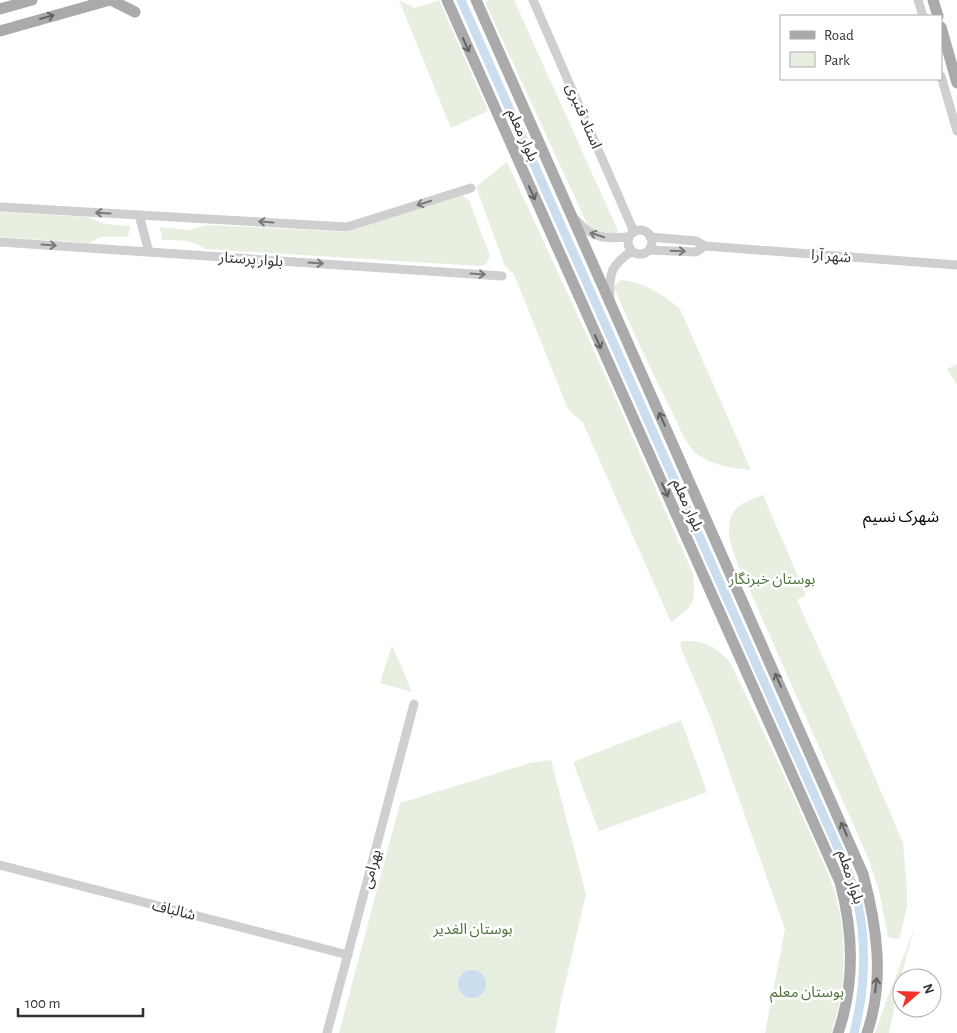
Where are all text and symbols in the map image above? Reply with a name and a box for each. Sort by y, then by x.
one-way arrow [38,11,54,21]
legend [780,15,942,80]
text: Road [824,28,854,43]
one-way arrow [462,37,472,52]
text: Park [824,53,850,68]
street label: استاد قنبری [562,81,604,151]
street label: بلوار معلم [502,107,541,165]
one-way arrow [528,185,538,200]
one-way arrow [417,199,433,208]
one-way arrow [96,209,112,218]
one-way arrow [258,218,274,227]
one-way arrow [589,229,605,239]
one-way arrow [40,241,56,250]
one-way arrow [669,246,685,256]
street label: شهر آرا [810,247,852,266]
street label: بلوار پرستار [217,250,284,271]
one-way arrow [307,259,323,268]
one-way arrow [469,269,485,279]
one-way arrow [594,334,604,349]
one-way arrow [657,412,667,427]
street label: بلوار معلم [667,477,706,535]
one-way arrow [660,482,670,497]
district label: شهرک نسیم [863,509,939,529]
park label: بوستان خبرنگار [728,571,815,588]
one-way arrow [772,673,782,688]
one-way arrow [838,821,848,836]
street label: بهرامی [359,848,385,891]
street label: بلوار معلم [832,848,866,907]
street label: شالباف [151,898,197,923]
park label: بوستان الغدیر [432,922,513,938]
north arrow [892,968,942,1018]
one-way arrow [871,978,881,994]
text: N [920,982,937,996]
park label: بوستان معلم [770,985,844,1003]
scale bar [18,986,142,1018]
text: 100 m [25,996,60,1011]

